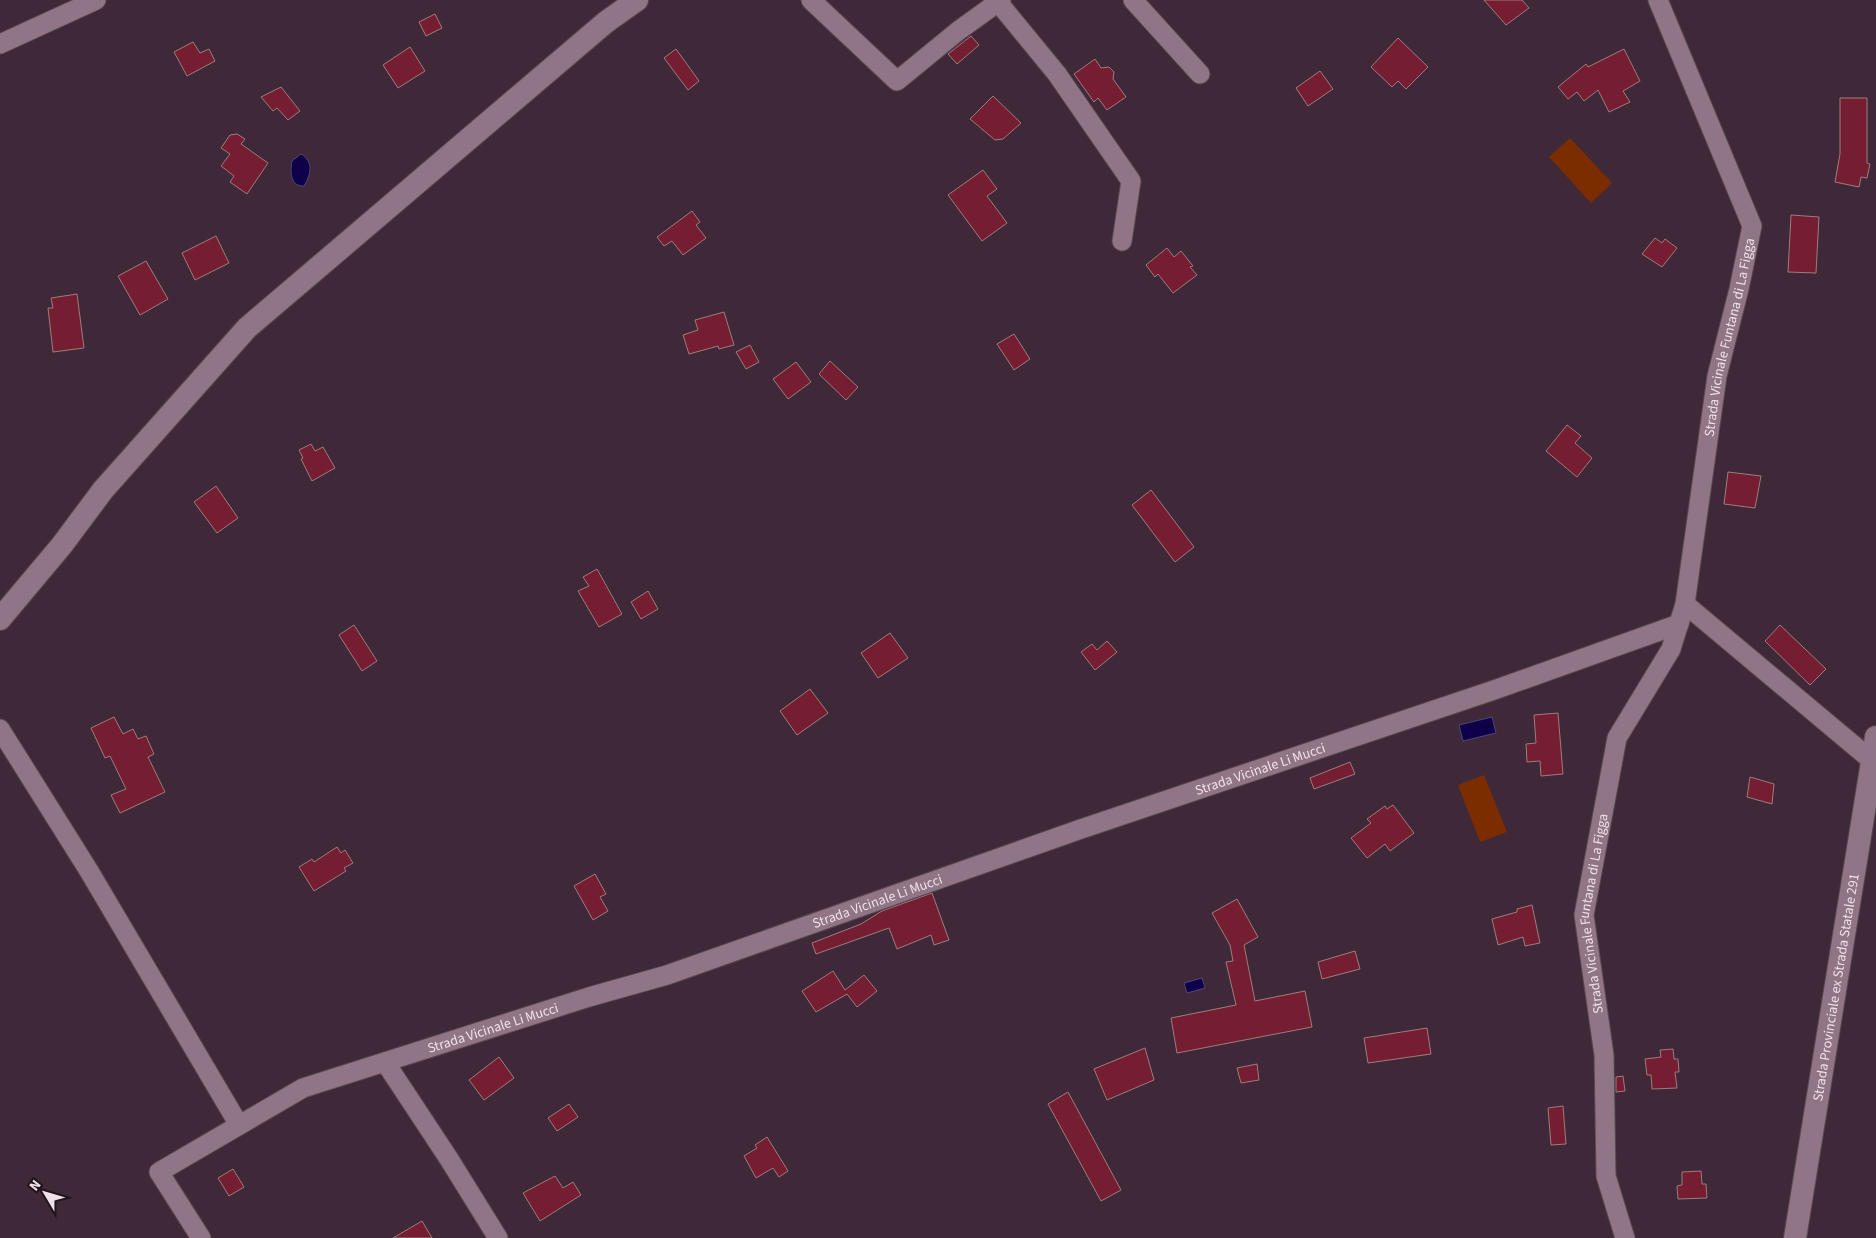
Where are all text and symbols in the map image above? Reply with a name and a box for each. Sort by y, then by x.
street label: Strada Vicinale Funtana di La Figga [1700,236,1760,438]
street label: Strada Vicinale Li Mucci [1192,738,1328,801]
street label: Strada Vicinale Funtana di La Figga [1575,812,1614,1015]
street label: Strada Vicinale Li Mucci [810,870,945,934]
street label: Strada Provinciale ex Strada Statale 291 [1808,872,1865,1103]
street label: Strada Vicinale Li Mucci [425,998,561,1059]
north arrow [20,1168,70,1218]
text: N [25,1176,46,1195]

